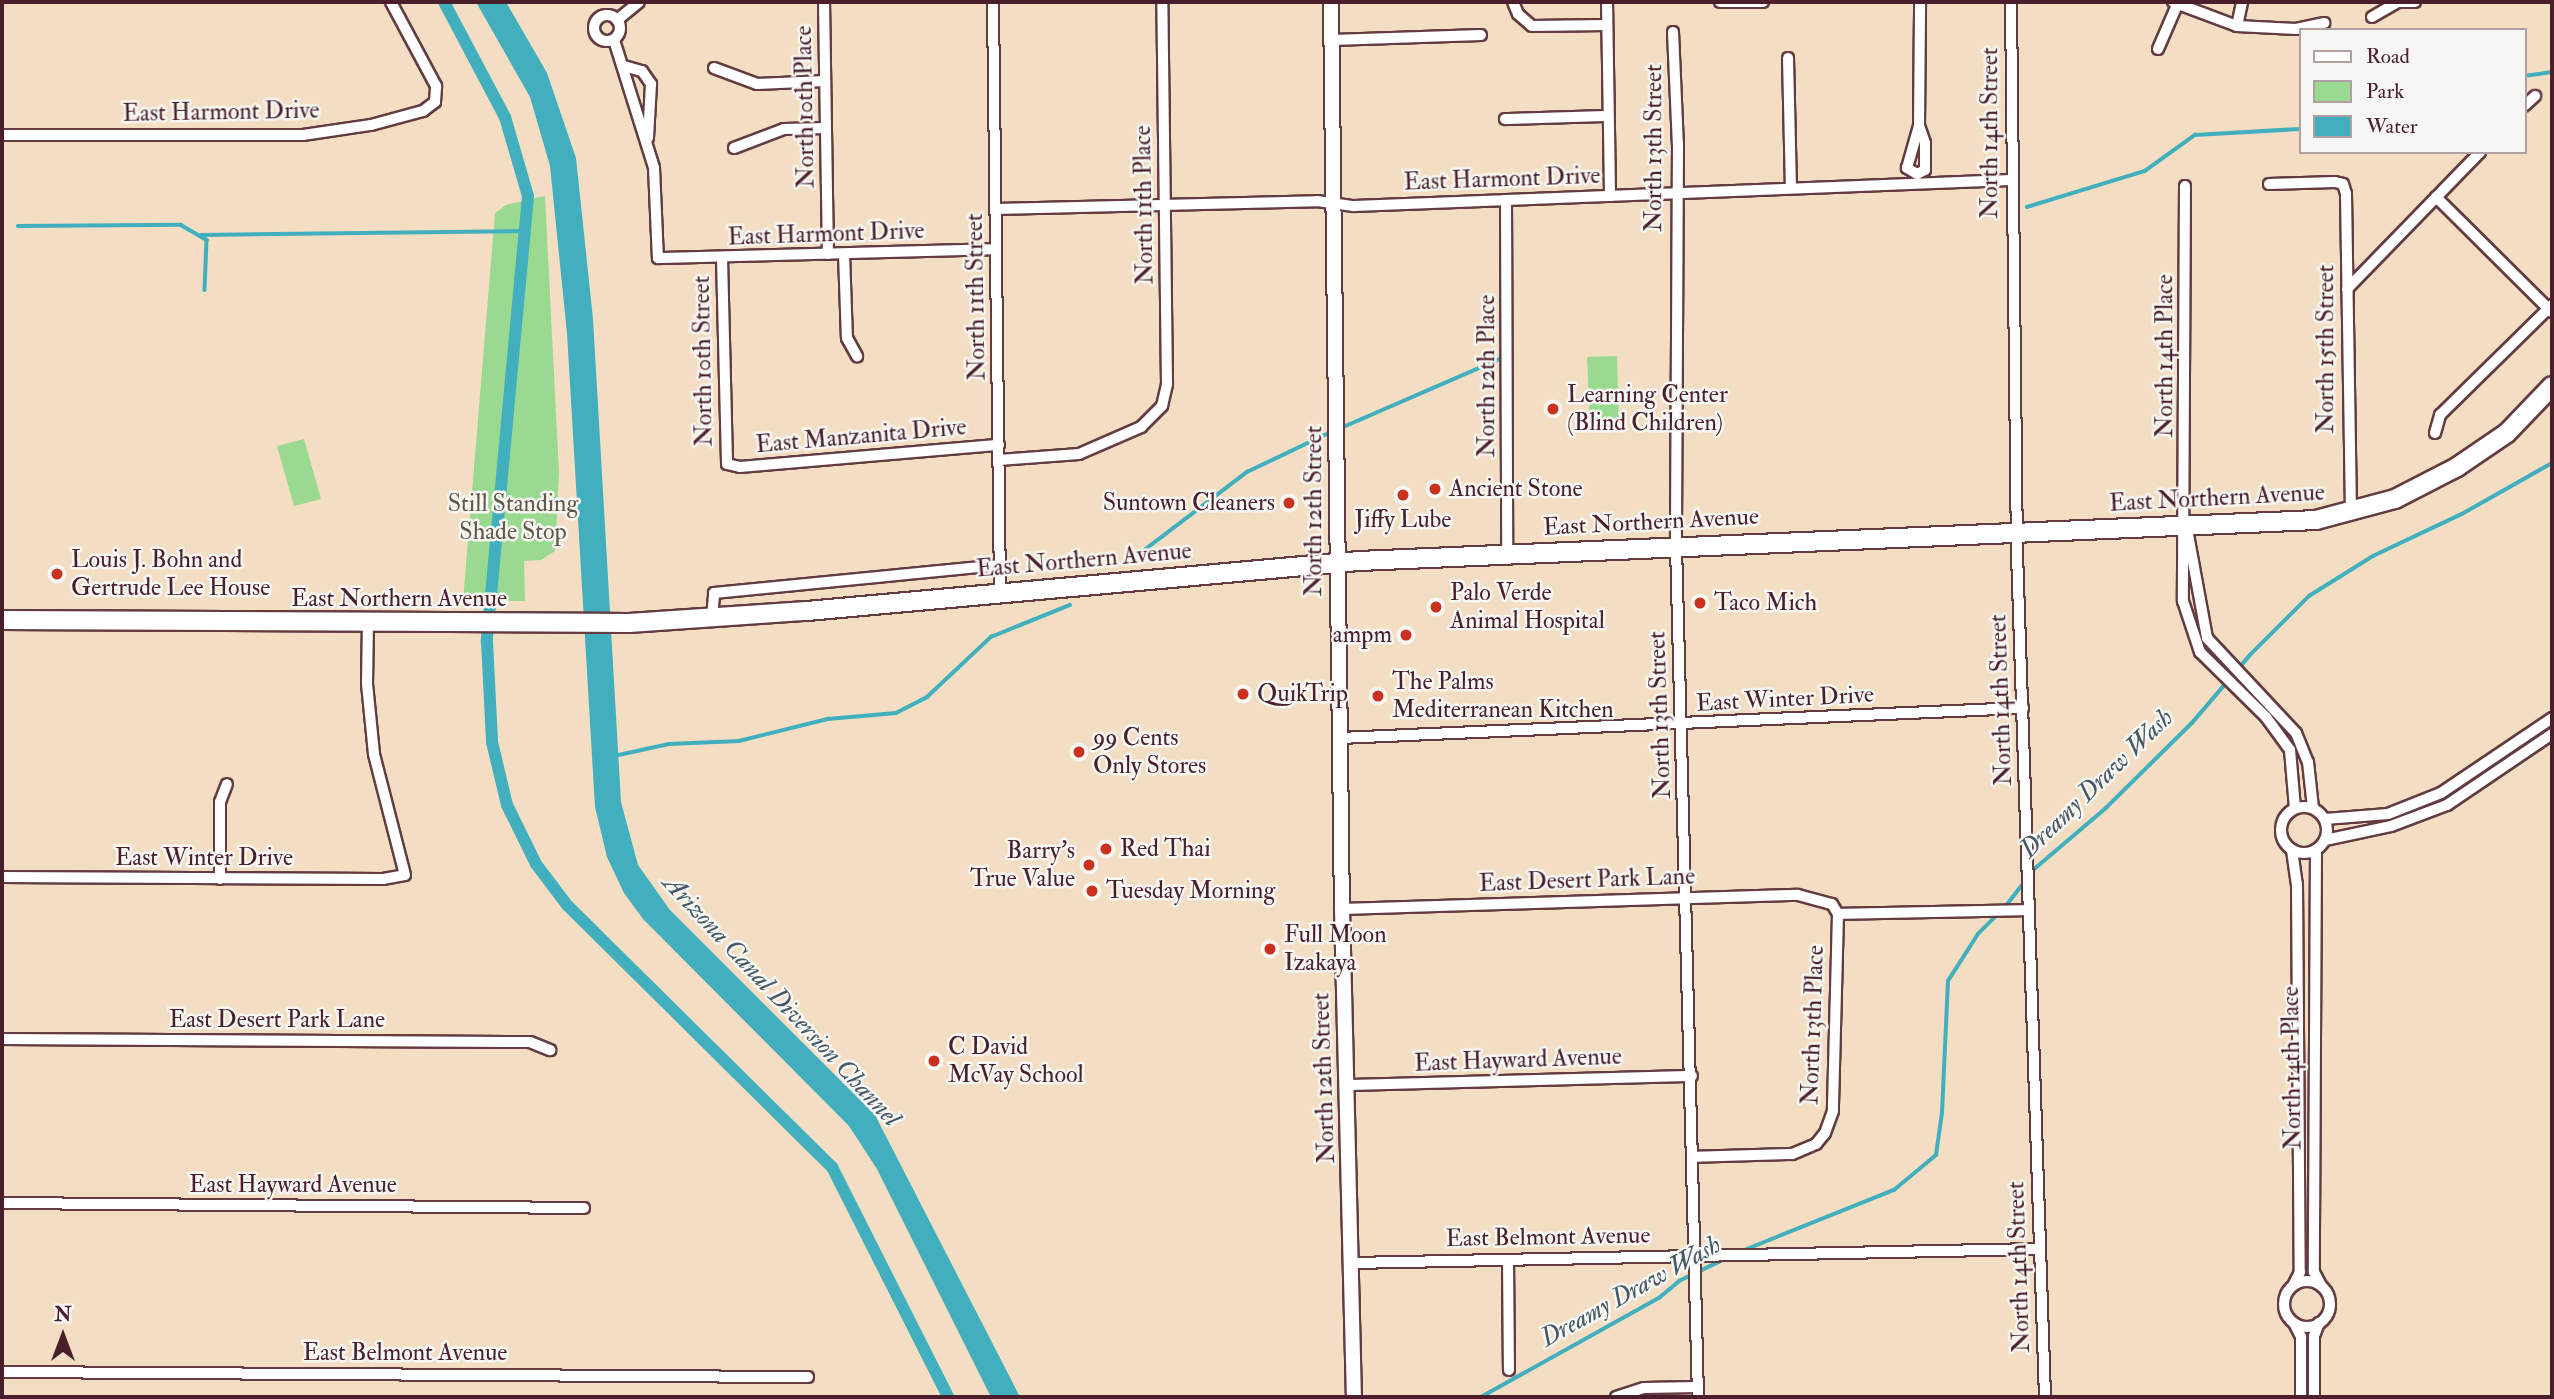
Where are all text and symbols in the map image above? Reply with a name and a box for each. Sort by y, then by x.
street label: North 10th Place [789,25,821,189]
legend [2298,28,2526,154]
text: Road [2366,43,2410,70]
street label: North 14th Street [1976,47,2004,219]
street label: North 13th Street [1640,64,1668,232]
text: Park [2366,78,2404,105]
street label: East Harmont Drive [122,96,320,128]
text: Water [2366,113,2418,140]
street label: North 11th Place [1128,125,1160,285]
street label: East Harmont Drive [1403,161,1601,197]
street label: North 11th Street [960,213,992,381]
street label: East Harmont Drive [727,216,925,252]
street label: North 15th Street [2312,264,2340,434]
street label: North 14th Place [2151,274,2179,438]
street label: North 10th Street [687,275,719,447]
street label: North 12th Place [1473,295,1501,457]
place label: Learning Center (Blind Children) [1567,381,1728,437]
marker: Learning Center (Blind Children) [1545,401,1561,417]
street label: East Manzanita Drive [755,412,967,460]
street label: North 12th Street [1300,426,1328,596]
place label: Ancient Stone [1449,475,1583,503]
street label: East Northern Avenue [2108,478,2326,518]
marker: Ancient Stone [1427,481,1443,497]
marker: Jiffy Lube [1395,487,1411,503]
place label: Suntown Cleaners [1103,489,1275,517]
park label: Still Standing Shade Stop [448,490,578,546]
marker: Suntown Cleaners [1281,495,1297,511]
street label: East Northern Avenue [1542,502,1760,542]
place label: Jiffy Lube [1355,506,1451,534]
street label: East Northern Avenue [975,536,1193,584]
place label: Louis J. Bohn and Gertrude Lee House [71,546,270,602]
marker: Louis J. Bohn and Gertrude Lee House [49,566,65,582]
place label: Palo Verde Animal Hospital [1450,579,1605,635]
street label: East Northern Avenue [291,585,507,613]
place label: Taco Mich [1714,589,1817,617]
marker: Taco Mich [1692,595,1708,611]
marker: Palo Verde Animal Hospital [1428,599,1444,615]
street label: North 14th Street [1984,614,2018,786]
place label: ampm [1333,621,1392,649]
marker: ampm [1398,627,1414,643]
street label: North 13th Street [1643,631,1677,799]
place label: The Palms Mediterranean Kitchen [1392,668,1614,724]
place label: QuikTrip [1257,680,1348,708]
street label: East Winter Drive [1695,680,1875,718]
marker: QuikTrip [1235,686,1251,702]
marker: The Palms Mediterranean Kitchen [1370,688,1386,704]
water label: Dreamy Draw Wash [2014,703,2180,865]
place label: 99 Cents Only Stores [1093,724,1206,780]
marker: 99 Cents Only Stores [1071,744,1087,760]
place label: Red Thai [1120,835,1211,863]
place label: Barry's True Value [970,837,1075,893]
marker: Red Thai [1098,841,1114,857]
street label: East Winter Drive [115,844,293,872]
marker: Barry's True Value [1081,857,1097,873]
street label: East Desert Park Lane [1478,862,1696,898]
water label: Arizona Canal Diversion Channel [656,868,906,1134]
place label: Tuesday Morning [1106,877,1275,905]
marker: Tuesday Morning [1084,883,1100,899]
place label: Full Moon Izakaya [1284,921,1387,977]
marker: Full Moon Izakaya [1262,941,1278,957]
street label: North 13th Place [1796,945,1830,1105]
street label: North 14th Place [2276,986,2308,1150]
street label: North 12th Street [1307,992,1341,1164]
street label: East Desert Park Lane [169,1006,385,1034]
place label: C David McVay School [948,1033,1084,1089]
street label: East Hayward Avenue [1414,1042,1622,1078]
marker: C David McVay School [926,1053,942,1069]
street label: East Hayward Avenue [189,1171,397,1199]
street label: North 14th Street [2002,1181,2036,1353]
street label: East Belmont Avenue [1445,1221,1651,1253]
water label: Dreamy Draw Wash [1535,1229,1727,1355]
north arrow [28,1301,98,1371]
text: N [54,1303,72,1327]
street label: East Belmont Avenue [303,1339,507,1367]

